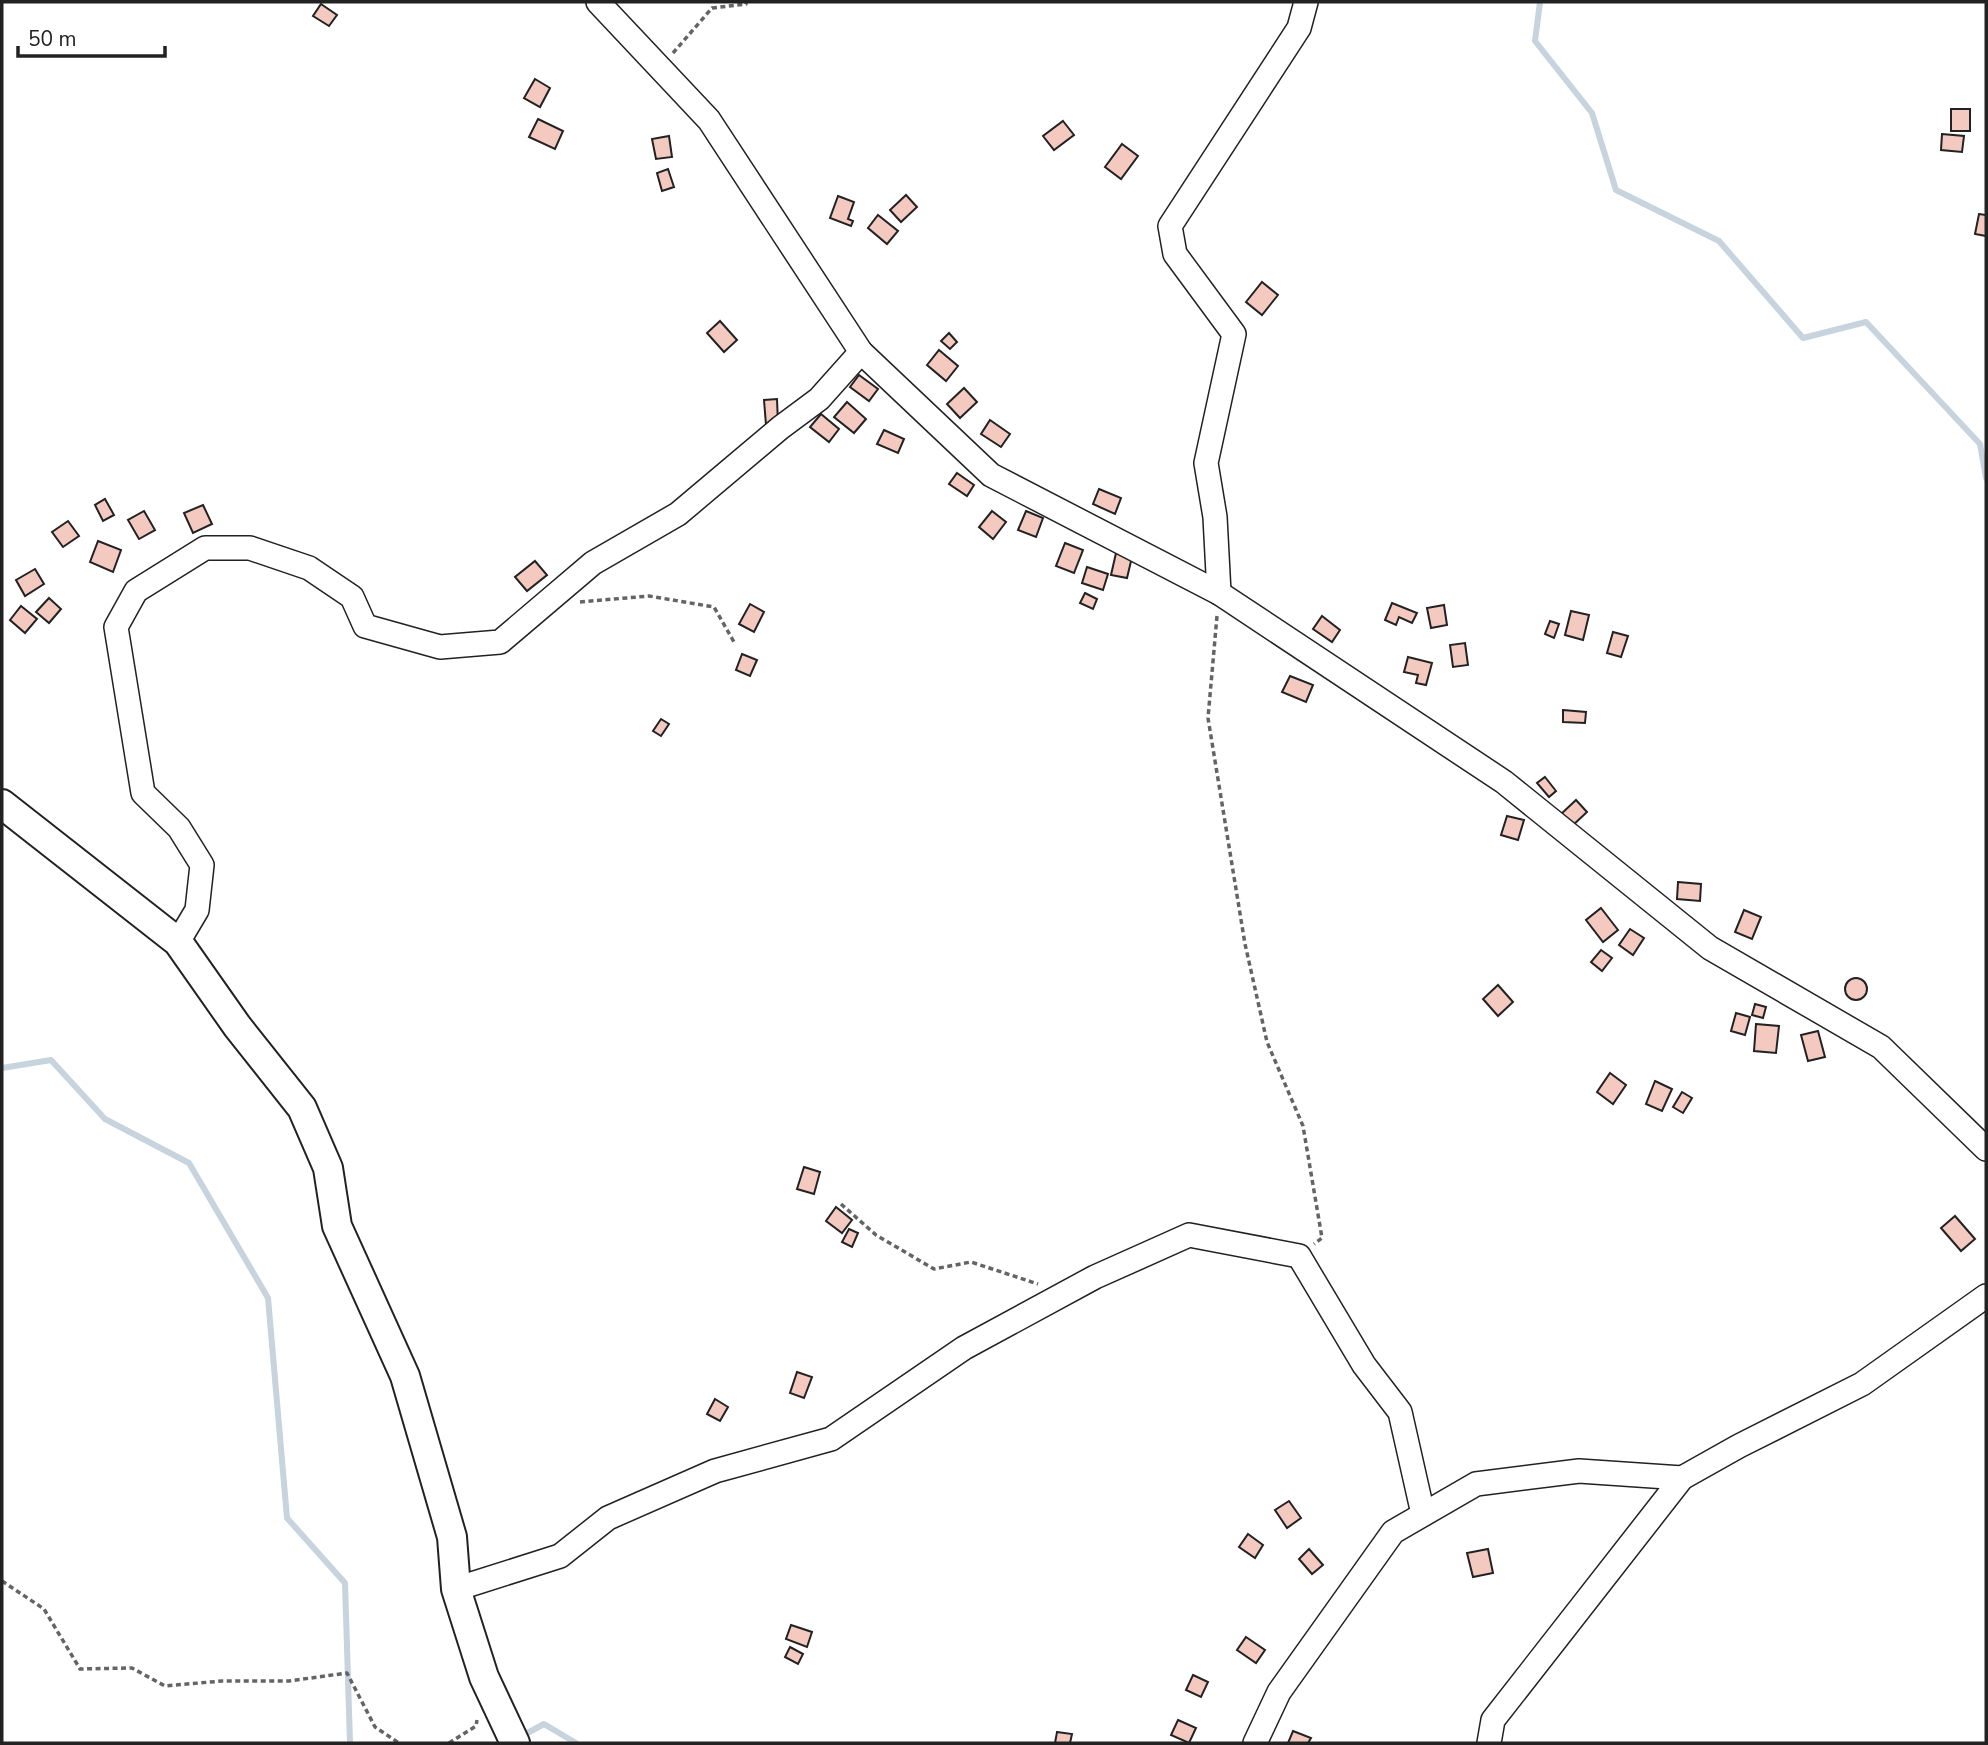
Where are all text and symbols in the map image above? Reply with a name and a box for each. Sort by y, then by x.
scale bar [18,14,164,58]
text: 50 m [28,25,77,53]

